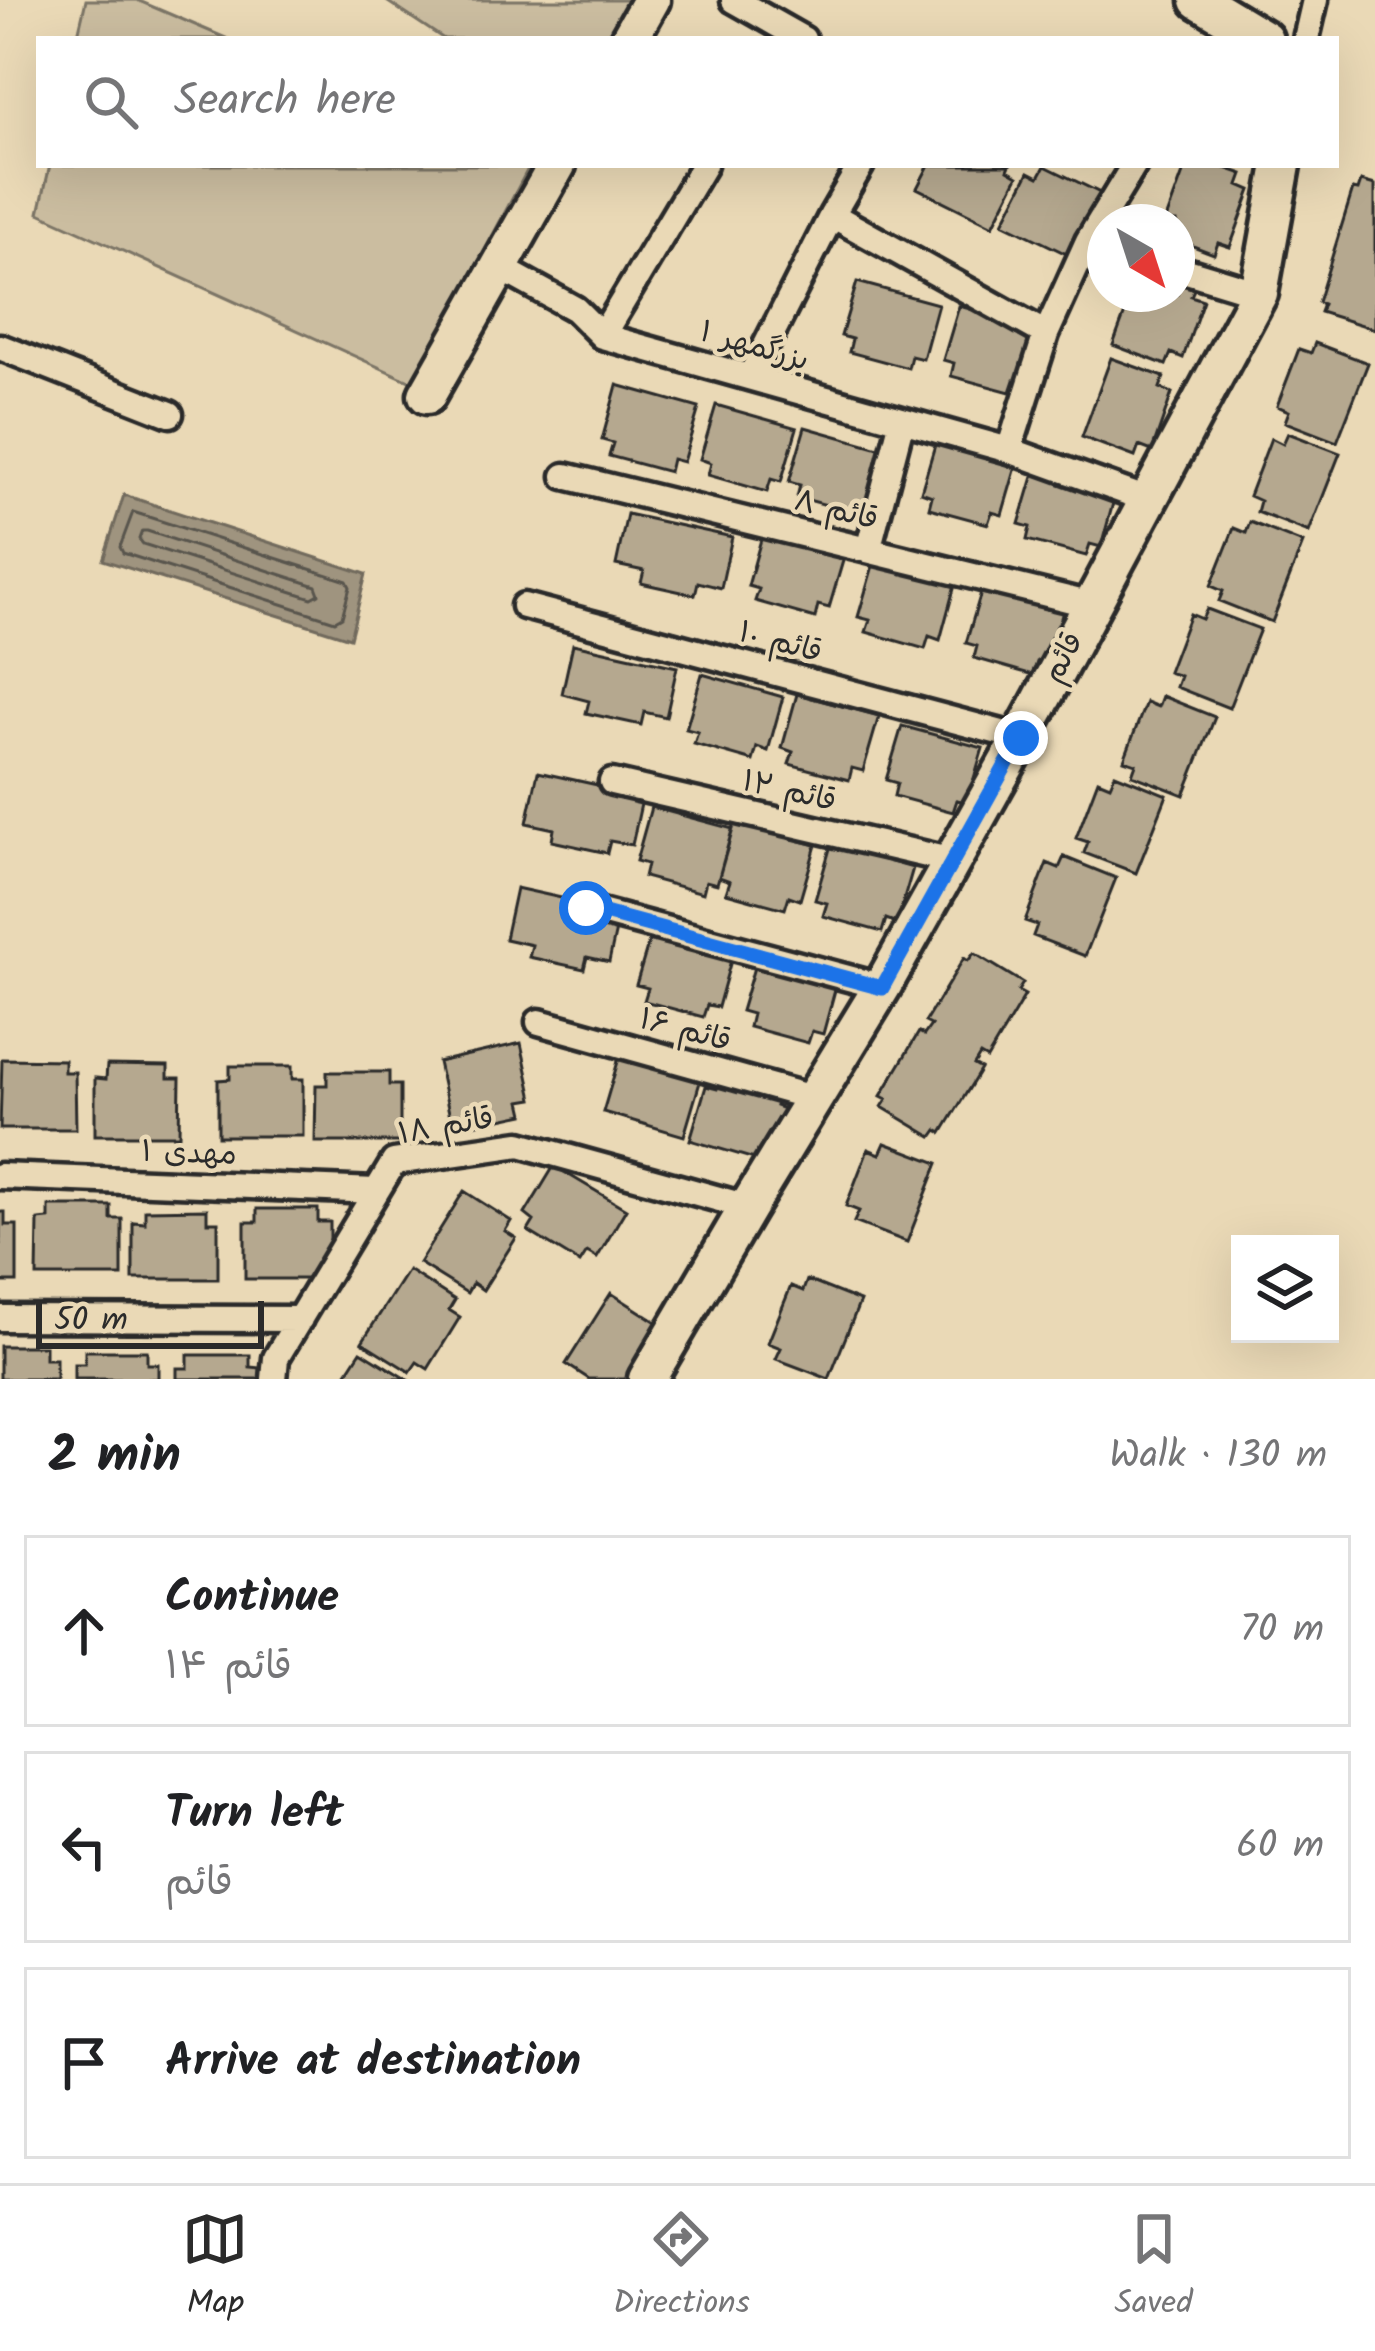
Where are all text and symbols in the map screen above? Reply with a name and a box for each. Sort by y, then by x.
search box [36,36,1339,168]
text: Search here [174,66,396,138]
icon: search [78,69,144,135]
north arrow [1087,204,1195,312]
street label: بزرگمهر ۱ [694,309,814,385]
street label: قائم ۸ [789,477,883,545]
street label: قائم ۱۰ [733,609,827,677]
street label: قائم [1031,624,1097,692]
route end [994,711,1048,765]
street label: قائم ۱۲ [737,758,841,826]
route start [559,881,613,935]
street label: قائم ۱۶ [634,996,736,1066]
street label: قائم ۱۸ [395,1095,497,1159]
street label: مهدی ۱ [140,1128,238,1180]
map controls [1231,1235,1339,1343]
button: layers [1231,1235,1339,1343]
scale bar [36,1295,264,1348]
text: 50 m [54,1295,128,1348]
text: 2 min [48,1417,181,1498]
text: Walk · 130 m [1109,1426,1327,1488]
text: Continue [165,1563,339,1635]
icon: ahead [51,1598,117,1664]
text: 70 m [1240,1600,1324,1662]
text: قائم ۱۴ [165,1637,292,1699]
text: Turn left [165,1779,344,1851]
icon: left [51,1814,117,1880]
text: 60 m [1236,1816,1324,1878]
text: قائم [165,1853,233,1915]
text: Arrive at destination [165,2027,581,2099]
icon: arrive [51,2030,117,2096]
tab: Map [182,2206,248,2331]
tab: Directions [613,2206,750,2331]
tab: Saved [1114,2206,1193,2331]

